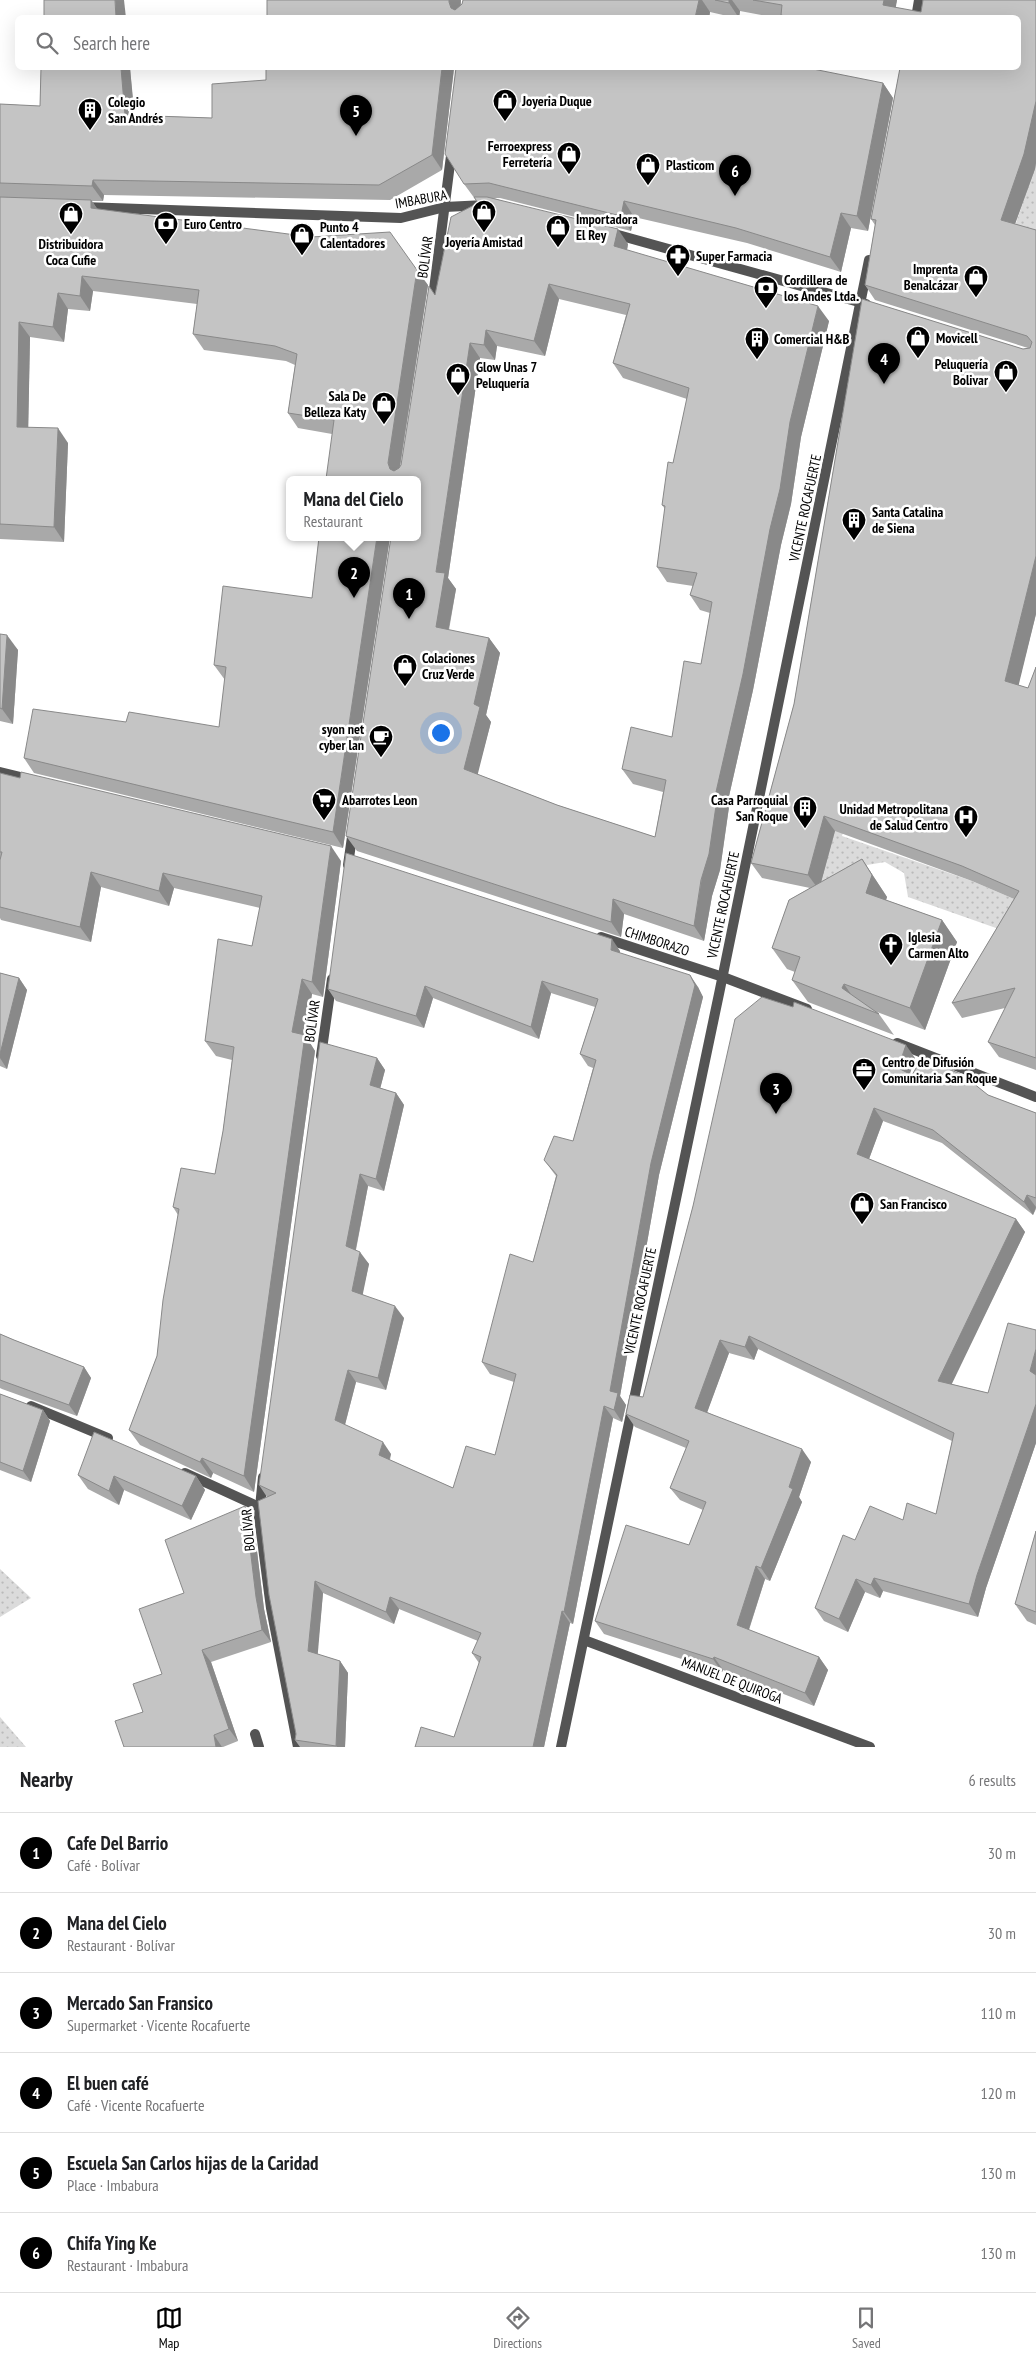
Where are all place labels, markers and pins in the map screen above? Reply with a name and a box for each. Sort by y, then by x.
shop icon: Joyeria Duque [492,88,518,122]
place label: Joyeria Duque [521,92,592,110]
place label: Colegio San Andrés [108,93,163,127]
pin: 5 [340,95,372,136]
building icon: Colegio San Andrés [77,97,103,131]
place label: Ferroexpress Ferretería [488,137,552,171]
shop icon: Ferroexpress Ferretería [556,141,582,175]
shop icon: Plasticom [635,152,661,186]
pin: 6 [719,155,751,196]
place label: Plasticom [666,156,714,174]
shop icon: Joyería Amistad [471,199,497,233]
shop icon: Distribuidora Coca Cufie [58,201,84,235]
place label: Importadora El Rey [576,210,638,244]
bank icon: Euro Centro [153,211,179,245]
shop icon: Importadora El Rey [545,214,571,248]
place label: Euro Centro [184,215,242,233]
place label: Punto 4 Calentadores [320,218,385,252]
shop icon: Punto 4 Calentadores [289,222,315,256]
place label: Joyería Amistad [444,233,523,251]
place label: Distribuidora Coca Cufie [39,235,104,269]
pharmacy icon: Super Farmacia [665,243,691,277]
place label: Super Farmacia [696,247,772,265]
place label: Imprenta Benalcázar [904,260,959,294]
shop icon: Imprenta Benalcázar [963,264,989,298]
place label: Cordillera de los Andes Ltda. [784,271,859,305]
bank icon: Cordillera de los Andes Ltda. [753,275,779,309]
shop icon: Movicell [905,325,931,359]
building icon: Comercial H&B [744,326,770,360]
place label: Movicell [936,329,978,347]
place label: Comercial H&B [774,330,850,348]
pin: 4 [868,343,900,384]
place label: Peluquería Bolivar [935,355,989,389]
place label: Glow Unas 7 Peluquería [476,358,538,392]
shop icon: Peluquería Bolivar [993,359,1019,393]
shop icon: Glow Unas 7 Peluquería [445,362,471,396]
place label: Sala De Belleza Katy [304,387,366,421]
shop icon: Sala De Belleza Katy [371,391,397,425]
place label: Santa Catalina de Siena [872,503,944,537]
building icon: Santa Catalina de Siena [841,507,867,541]
pin: 2 [338,557,370,598]
pin: 1 [393,578,425,619]
place label: Colaciones Cruz Verde [422,649,475,683]
shop icon: Colaciones Cruz Verde [392,653,418,687]
place label: syon net cyber lan [319,720,364,754]
cafe icon: syon net cyber lan [368,724,394,758]
supermarket icon: Abarrotes Leon [311,787,337,821]
place label: Abarrotes Leon [341,791,417,809]
place label: Casa Parroquial San Roque [711,791,789,825]
building icon: Casa Parroquial San Roque [792,795,818,829]
place label: Unidad Metropolitana de Salud Centro [840,800,948,834]
hospital icon: Unidad Metropolitana de Salud Centro [953,804,979,838]
place label: Iglesia Carmen Alto [908,928,969,962]
church icon: Iglesia Carmen Alto [878,932,904,966]
place label: Centro de Difusión Comunitaria San Roque [882,1053,997,1087]
office icon: Centro de Difusión Comunitaria San Roque [851,1057,877,1091]
pin: 3 [760,1073,792,1114]
shop icon: San Francisco [849,1191,875,1225]
place label: San Francisco [880,1195,947,1213]

